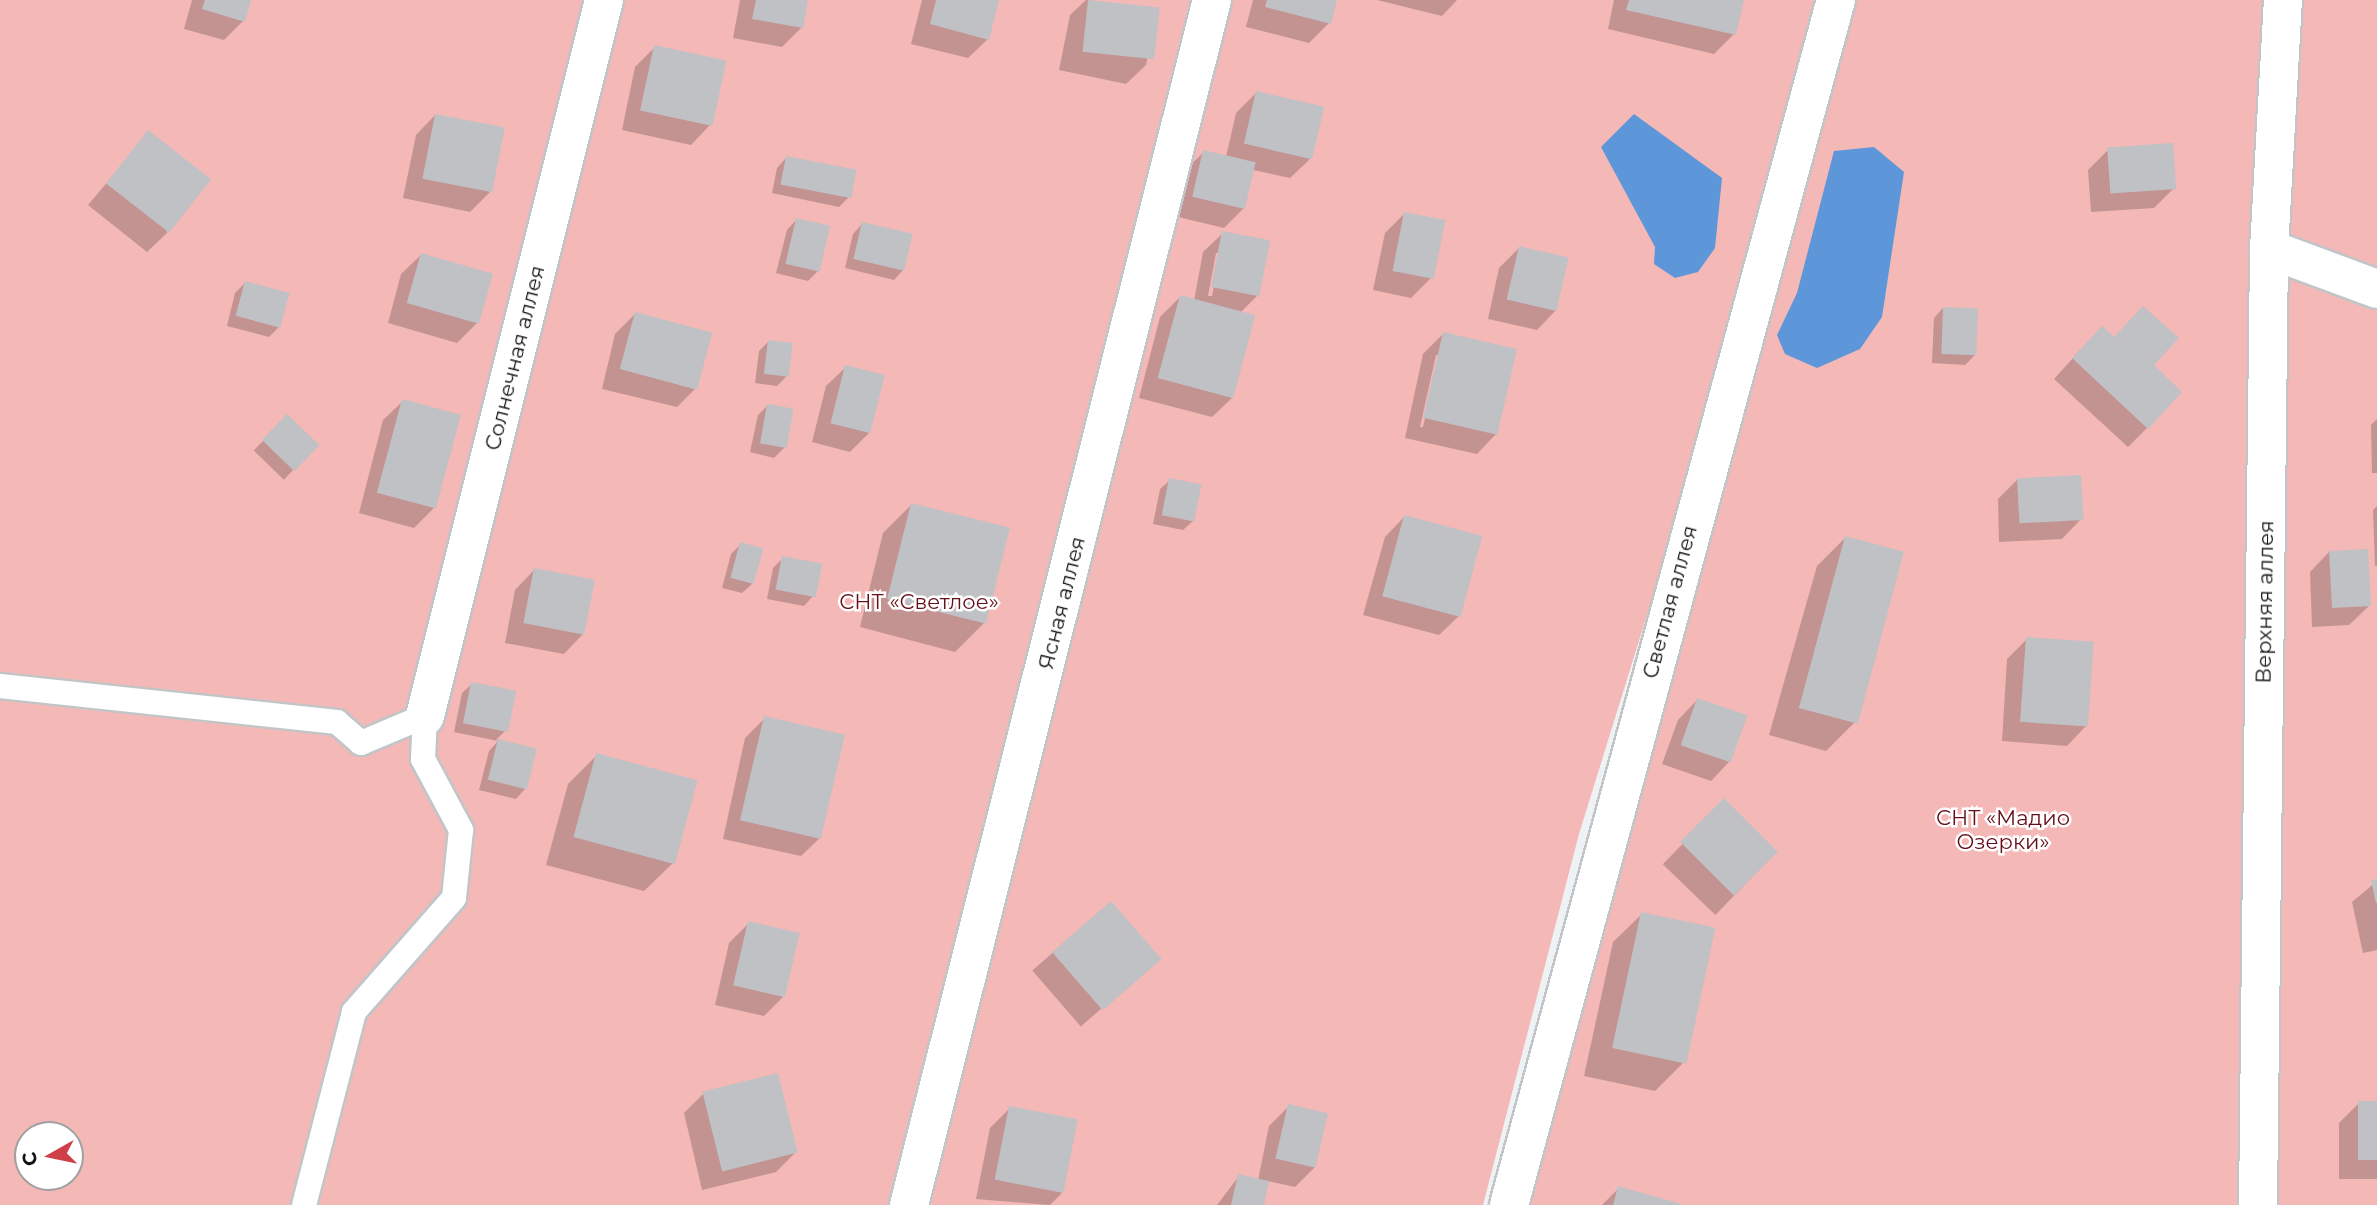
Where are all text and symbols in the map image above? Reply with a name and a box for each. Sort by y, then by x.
street label: Солнечная аллея [480,263,550,453]
street label: Верхняя аллея [2251,520,2279,684]
street label: Светлая аллея [1637,523,1703,681]
street label: Ясная аллея [1033,534,1091,672]
park label: СНТ «Светлое» [839,589,999,615]
park label: СНТ «Мадио Озерки» [1936,805,2070,855]
north arrow [14,1121,84,1191]
text: С [17,1150,42,1168]

